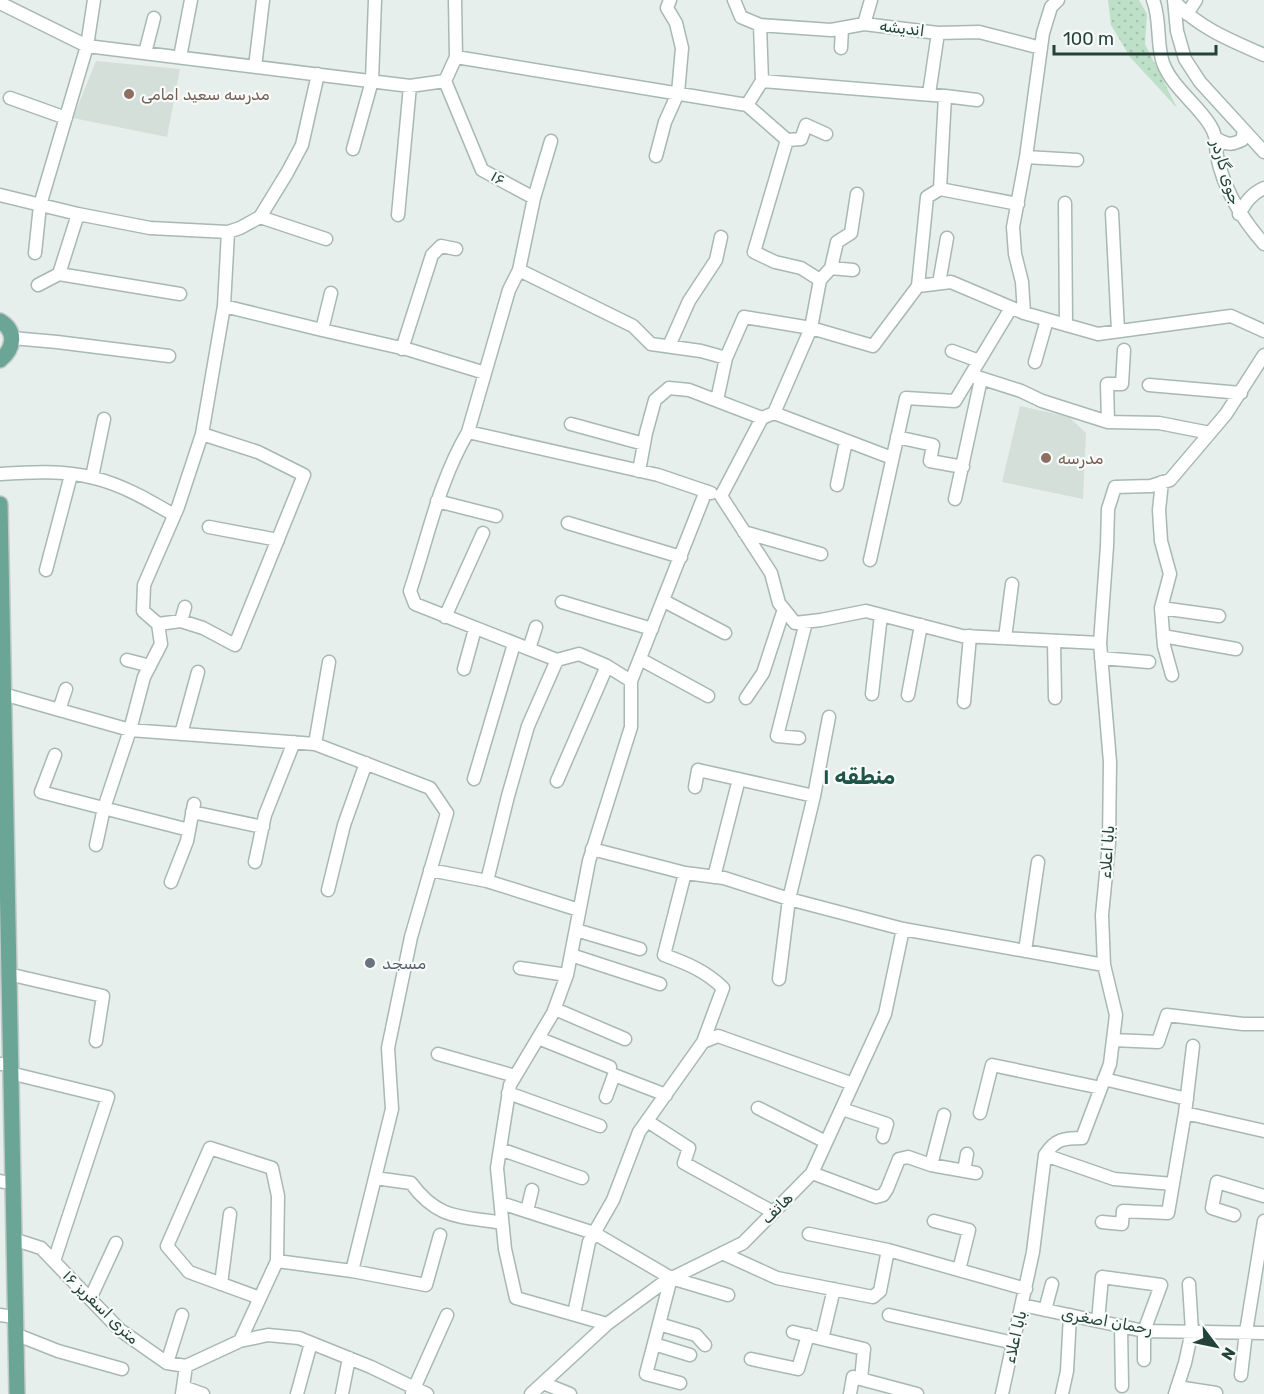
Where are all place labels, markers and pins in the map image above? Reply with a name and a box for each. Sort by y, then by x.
place label: مدرسه سعید امامی [141,85,270,105]
marker: مدرسه سعید امامی [122,87,136,101]
place label: مدرسه [1058,449,1104,469]
marker: مدرسه [1039,451,1053,465]
place label: مسجد [382,954,426,973]
marker: مسجد [363,956,377,970]

